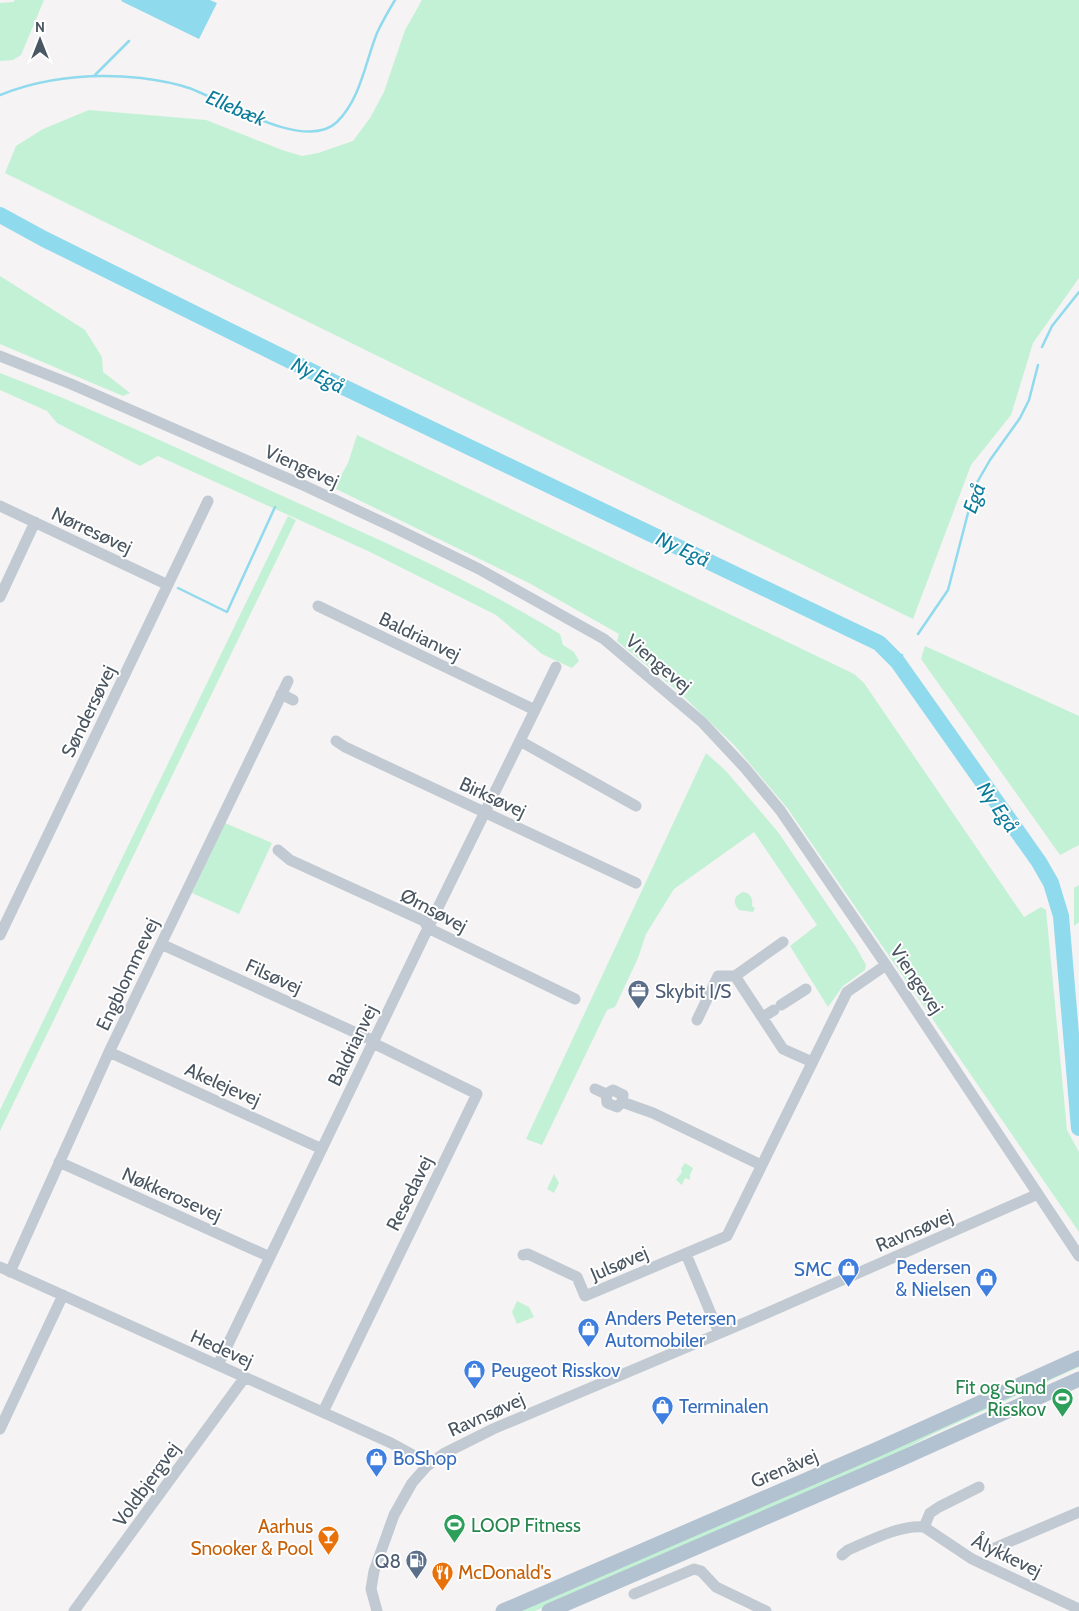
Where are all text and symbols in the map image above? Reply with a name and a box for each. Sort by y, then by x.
north arrow [15,15,65,65]
text: N [35,18,45,36]
water label: Ellebæk [203,85,271,132]
water label: Ny Egå [287,352,349,398]
street label: Viengevej [261,440,342,493]
water label: Egå [958,480,990,516]
street label: Nørresøvej [48,502,136,559]
water label: Ny Egå [652,526,714,572]
street label: Baldrianvej [375,607,464,666]
street label: Viengevej [621,629,696,698]
street label: Søndersøvej [56,661,121,761]
street label: Birksøvej [456,772,530,823]
water label: Ny Egå [972,777,1024,837]
street label: Ørnsøvej [396,883,471,938]
street label: Engblommevej [91,914,164,1034]
street label: Viengevej [885,940,948,1018]
street label: Filsøvej [242,954,306,999]
office icon: Skybit I/S [627,979,651,1010]
place label: Skybit I/S [655,980,731,1003]
street label: Baldrianvej [323,1001,382,1090]
street label: Akelejevej [181,1058,264,1111]
street label: Resedavej [381,1152,437,1235]
street label: Nøkkerosevej [118,1162,225,1227]
street label: Ravnsøvej [872,1204,956,1257]
street label: Julsøvej [586,1241,651,1286]
place label: Pedersen & Nielsen [895,1256,971,1301]
shop icon: SMC [836,1257,860,1288]
place label: SMC [794,1258,832,1281]
shop icon: Pedersen & Nielsen [975,1266,999,1297]
place label: Anders Petersen Automobiler [605,1307,736,1352]
shop icon: Anders Petersen Automobiler [577,1317,601,1348]
street label: Hedevej [187,1325,257,1372]
shop icon: Peugeot Risskov [463,1358,487,1389]
place label: Peugeot Risskov [491,1359,621,1382]
place label: Fit og Sund Risskov [955,1376,1047,1421]
sports icon: Fit og Sund Risskov [1050,1386,1074,1417]
street label: Ravnsøvej [444,1387,528,1441]
shop icon: Terminalen [651,1394,675,1425]
place label: Terminalen [679,1395,769,1418]
street label: Voldbjergvej [108,1438,185,1531]
street label: Grenåvej [747,1444,821,1493]
shop icon: BoShop [365,1446,389,1477]
place label: BoShop [393,1447,457,1470]
sports icon: LOOP Fitness [443,1513,467,1544]
place label: LOOP Fitness [471,1514,581,1537]
place label: Aarhus Snooker & Pool [191,1515,314,1560]
bar icon: Aarhus Snooker & Pool [317,1525,341,1556]
street label: Ålykkevej [968,1528,1046,1582]
fuel station icon: Q8 [405,1549,429,1580]
place label: Q8 [375,1550,401,1573]
restaurant icon: McDonald's [430,1560,454,1591]
place label: McDonald's [458,1561,552,1584]

